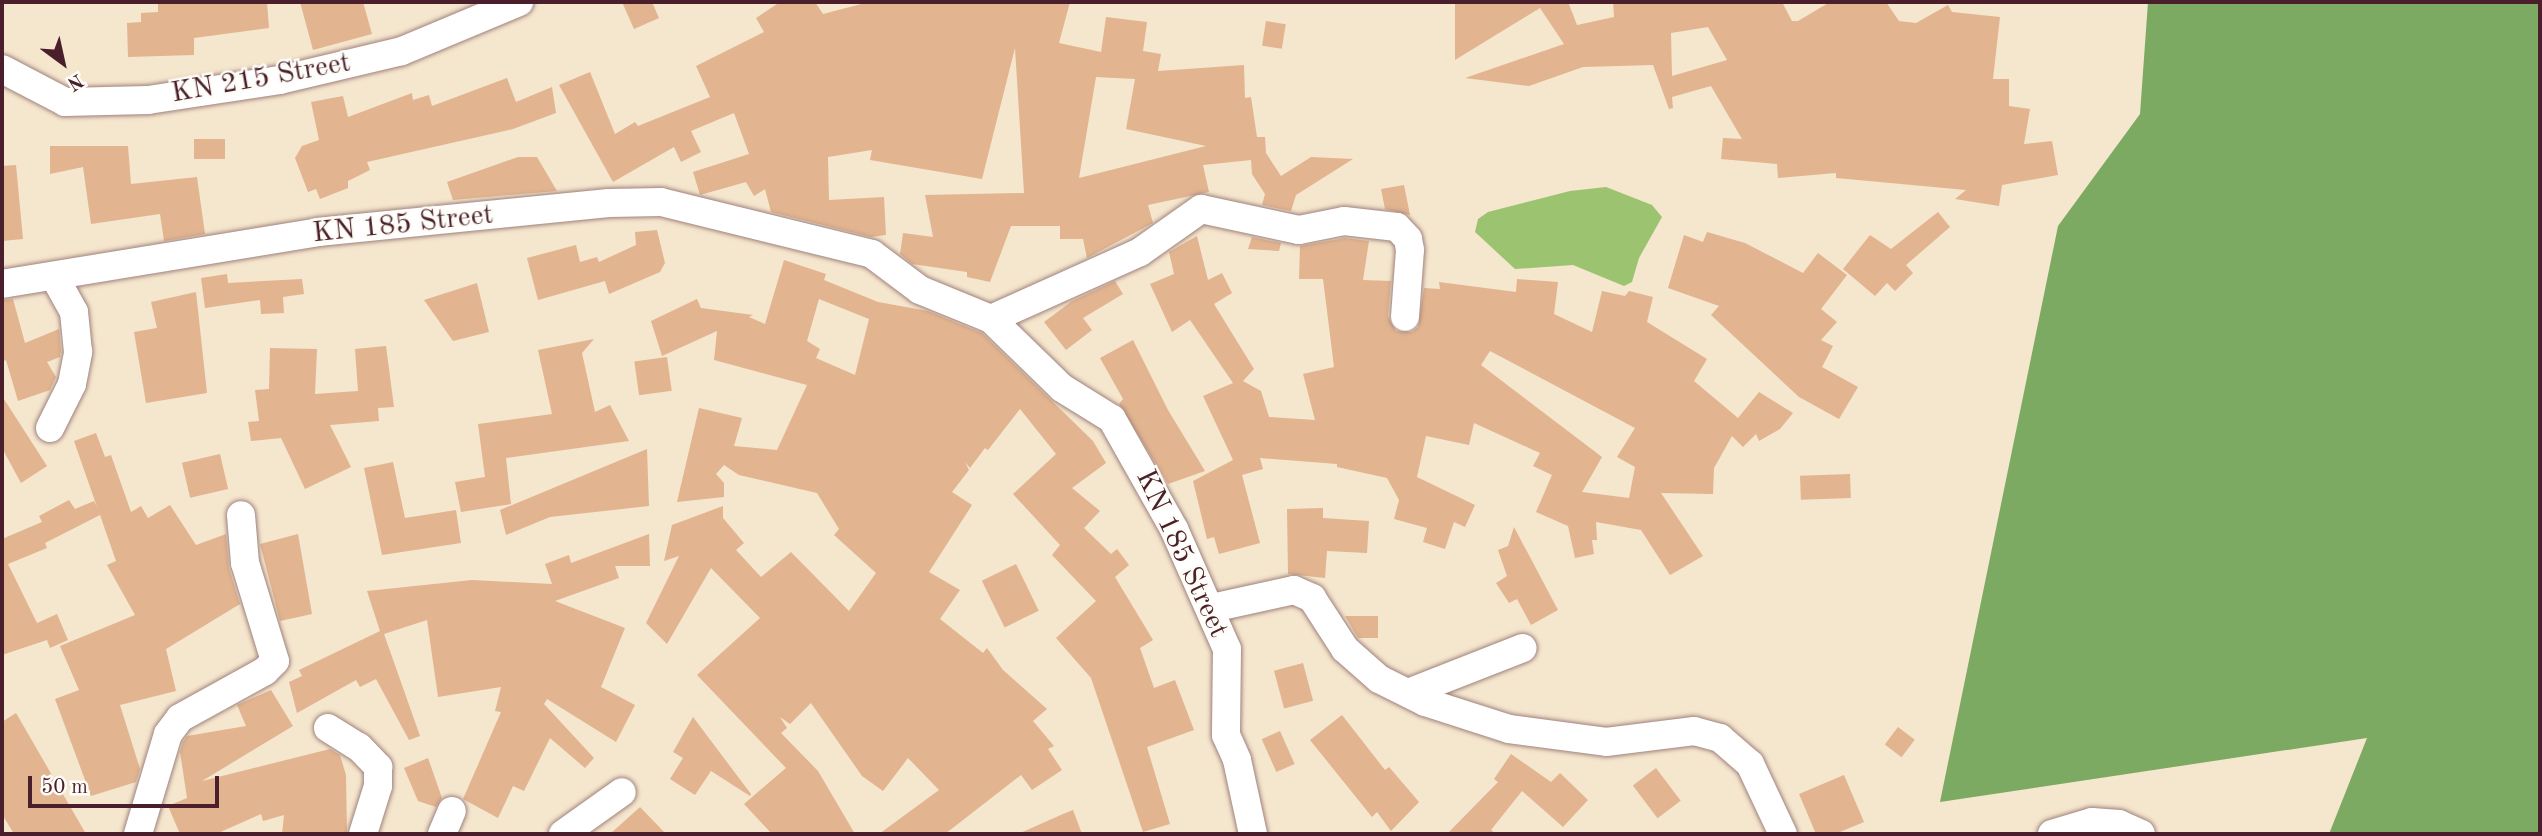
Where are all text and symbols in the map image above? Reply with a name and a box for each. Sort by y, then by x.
north arrow [28,28,98,98]
street label: KN 215 Street [169,47,353,111]
text: N [63,69,86,93]
street label: KN 185 Street [311,199,495,251]
street label: KN 185 Street [1127,465,1235,643]
scale bar [32,762,222,806]
text: 50 m [41,777,88,798]

